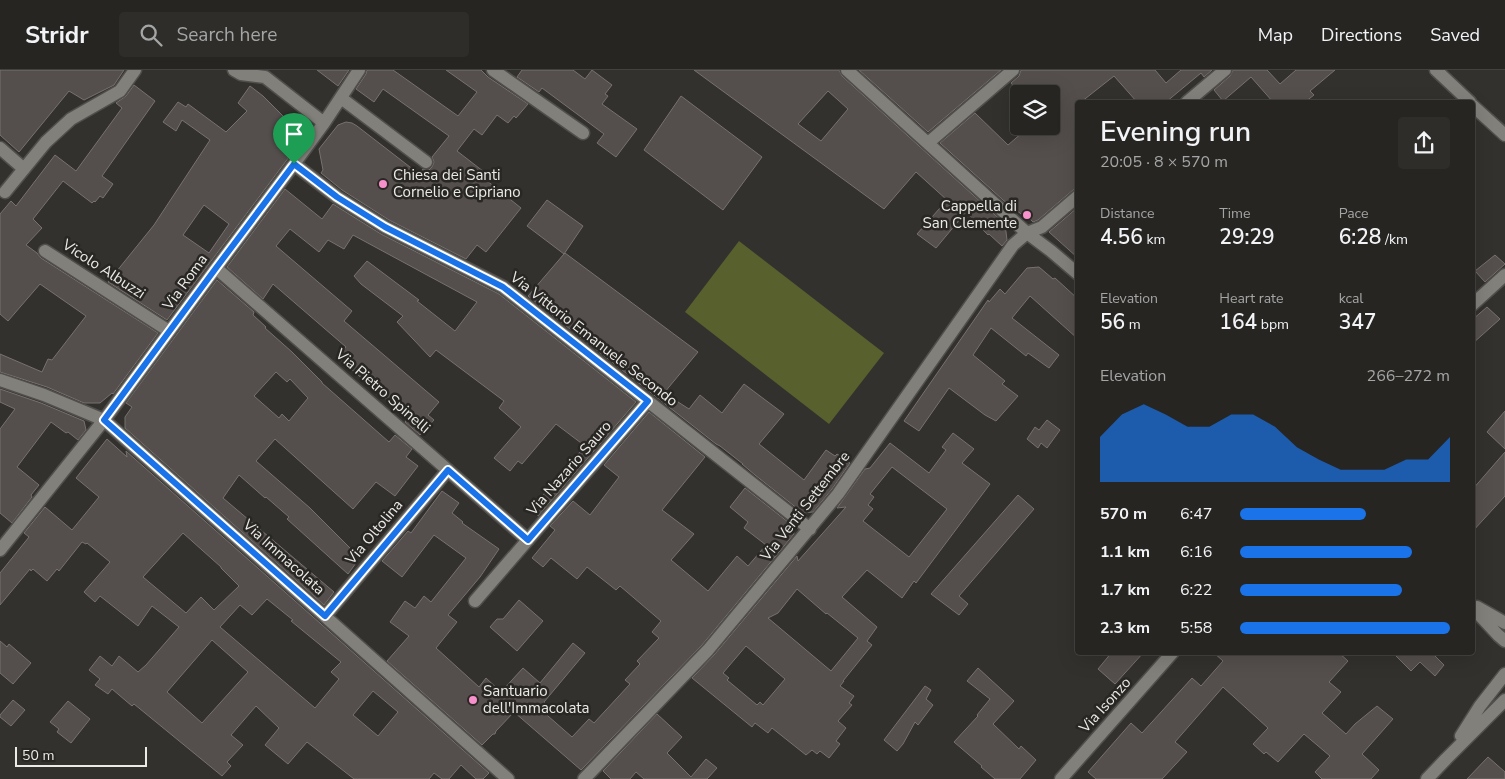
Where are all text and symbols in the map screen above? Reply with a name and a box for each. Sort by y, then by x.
search box [119,12,469,57]
text: Stridr [25,19,89,51]
icon: search [137,21,165,49]
text: Search here [177,22,277,48]
text: Map [1258,23,1293,47]
text: Directions [1321,23,1402,47]
text: Saved [1430,23,1480,47]
map controls [1010,85,1060,135]
button: layers [1010,85,1060,135]
pin [273,113,315,164]
text: Evening run [1100,113,1251,151]
button: share [1398,117,1450,169]
icon: arrive [280,120,308,148]
text: 20:05 · 8 × 570 m [1100,151,1228,173]
place label: Chiesa dei Santi Cornelio e Cipriano [393,165,521,202]
marker: Chiesa dei Santi Cornelio e Cipriano [377,178,389,190]
place label: Cappella di San Clemente [923,196,1017,233]
text: Distance [1100,204,1154,223]
text: Time [1219,204,1250,223]
text: Pace [1339,204,1368,223]
marker: Cappella di San Clemente [1021,209,1033,221]
text: 4.56 [1100,223,1143,251]
text: 29:29 [1219,223,1275,251]
text: 6:28 [1339,223,1381,251]
text: km [1143,230,1165,249]
text: /km [1381,230,1408,249]
street label: Vicolo Albuzzi [58,234,149,303]
street label: Via Roma [157,250,212,315]
street label: Via Vittorio Emanuele Secondo [505,267,682,411]
text: Elevation [1100,289,1158,308]
text: Heart rate [1219,289,1283,308]
text: kcal [1339,289,1363,308]
text: 56 [1100,308,1125,336]
text: 164 [1219,308,1257,336]
text: 347 [1339,308,1376,336]
text: m [1125,315,1141,334]
text: bpm [1257,315,1289,334]
street label: Via Pietro Spinelli [331,344,435,438]
text: Elevation [1100,365,1166,387]
text: 266–272 m [1367,365,1450,387]
street label: Via Nazario Sauro [522,416,616,521]
street label: Via Venti Settembre [755,447,854,566]
street label: Via Oltolina [340,495,407,570]
text: 570 m [1100,503,1147,525]
text: 6:47 [1180,503,1212,525]
street label: Via Immacolata [238,514,329,599]
text: 1.1 km [1100,541,1150,563]
text: 6:16 [1180,541,1212,563]
text: 1.7 km [1100,579,1150,601]
text: 6:22 [1180,579,1212,601]
text: 2.3 km [1100,617,1150,639]
text: 5:58 [1180,617,1212,639]
street label: Via Isonzo [1074,673,1135,738]
place label: Santuario dell'Immacolata [483,681,590,718]
marker: Santuario dell'Immacolata [467,694,479,706]
scale bar [15,744,148,767]
text: 50 m [22,746,54,765]

